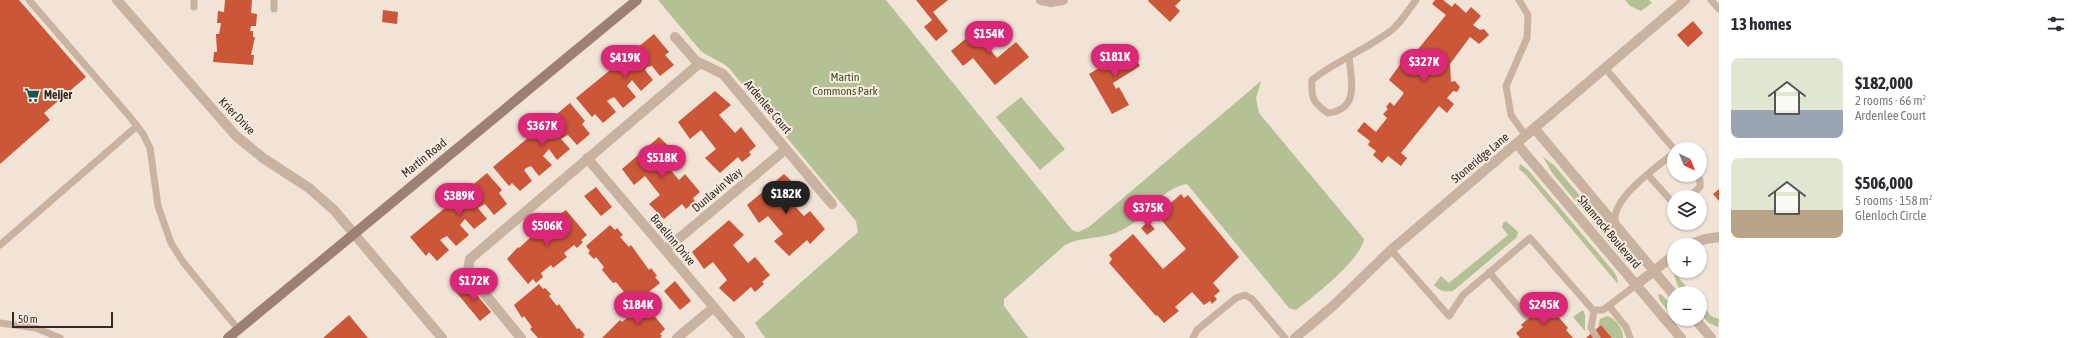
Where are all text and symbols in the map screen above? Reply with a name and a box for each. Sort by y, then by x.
icon: filters [2045,13,2067,35]
text: 13 homes [1731,14,1792,34]
pin: $154K [961,21,1017,55]
text: $154K [974,26,1004,41]
pin: $181K [1087,44,1143,78]
pin: $419K [597,45,653,79]
text: $181K [1100,49,1130,64]
pin: $327K [1396,49,1452,83]
text: $419K [610,50,640,65]
text: $327K [1409,54,1439,69]
park label: Martin Commons Park [812,70,879,98]
text: $182,000 [1855,73,1913,93]
icon: home [1763,74,1811,122]
street label: Ardenlee Court [742,77,795,137]
supermarket icon: Meijer [23,86,41,104]
place label: Meijer [44,88,72,102]
text: 2 rooms · 66 m² [1855,93,1926,108]
street label: Krier Drive [216,95,258,137]
text: Ardenlee Court [1855,108,1926,123]
pin: $367K [514,113,570,147]
text: $367K [527,118,557,133]
street label: Stoneridge Lane [1448,130,1512,186]
street label: Martin Road [399,136,449,180]
north arrow [1667,142,1707,182]
map controls [1667,142,1707,326]
pin: $518K [634,145,690,179]
text: $518K [647,150,677,165]
street label: Dunlavin Way [689,165,745,215]
text: $506,000 [1855,173,1913,193]
icon: home [1763,174,1811,222]
pin: $182K [758,181,814,215]
pin: $389K [431,183,487,217]
text: $182K [771,186,801,201]
text: $389K [444,188,474,203]
button: layers [1667,190,1707,230]
street label: Shamrock Boulevard [1574,193,1644,271]
text: 5 rooms · 158 m² [1855,193,1932,208]
pin: $375K [1120,195,1176,229]
text: $375K [1133,200,1163,215]
text: Glenloch Circle [1855,208,1926,223]
street label: Braelinn Drive [648,212,698,268]
pin: $506K [519,213,575,247]
text: $506K [532,218,562,233]
button: + [1667,238,1707,278]
pin: $172K [446,268,502,302]
text: $172K [459,273,489,288]
button: − [1667,286,1707,326]
pin: $184K [610,292,666,326]
pin: $245K [1516,292,1572,326]
text: $184K [623,297,653,312]
text: $245K [1529,297,1559,312]
scale bar [12,310,113,329]
text: 50 m [18,313,38,325]

